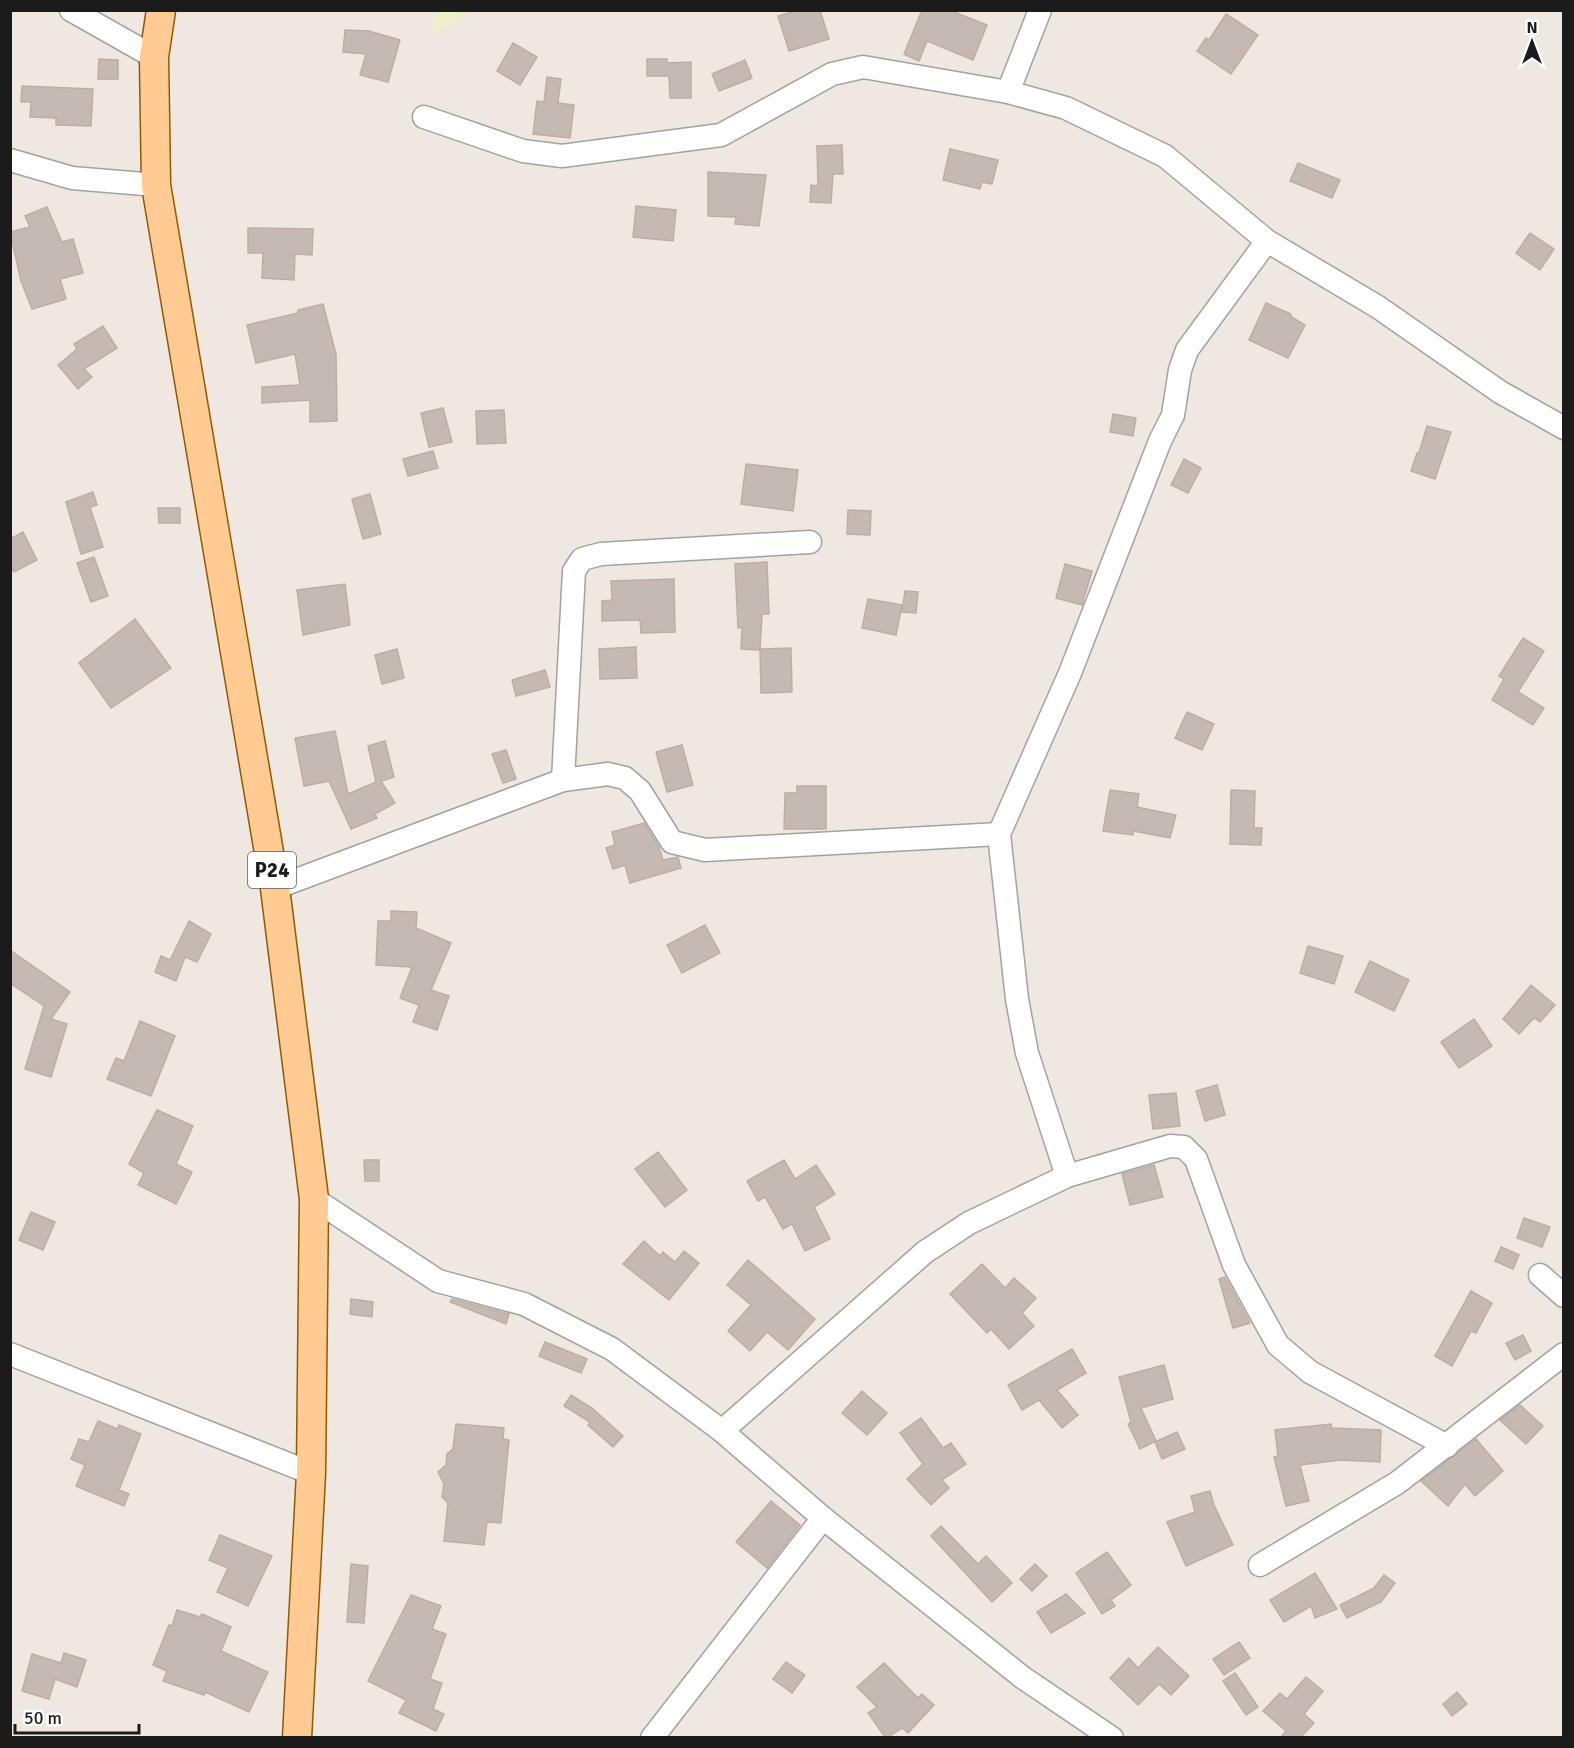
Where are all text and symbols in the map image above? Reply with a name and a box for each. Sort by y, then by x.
north arrow [1502,12,1562,72]
text: N [1526,18,1538,38]
road number: P24 [248,852,296,888]
scale bar [15,1697,140,1735]
text: 50 m [24,1707,62,1729]

